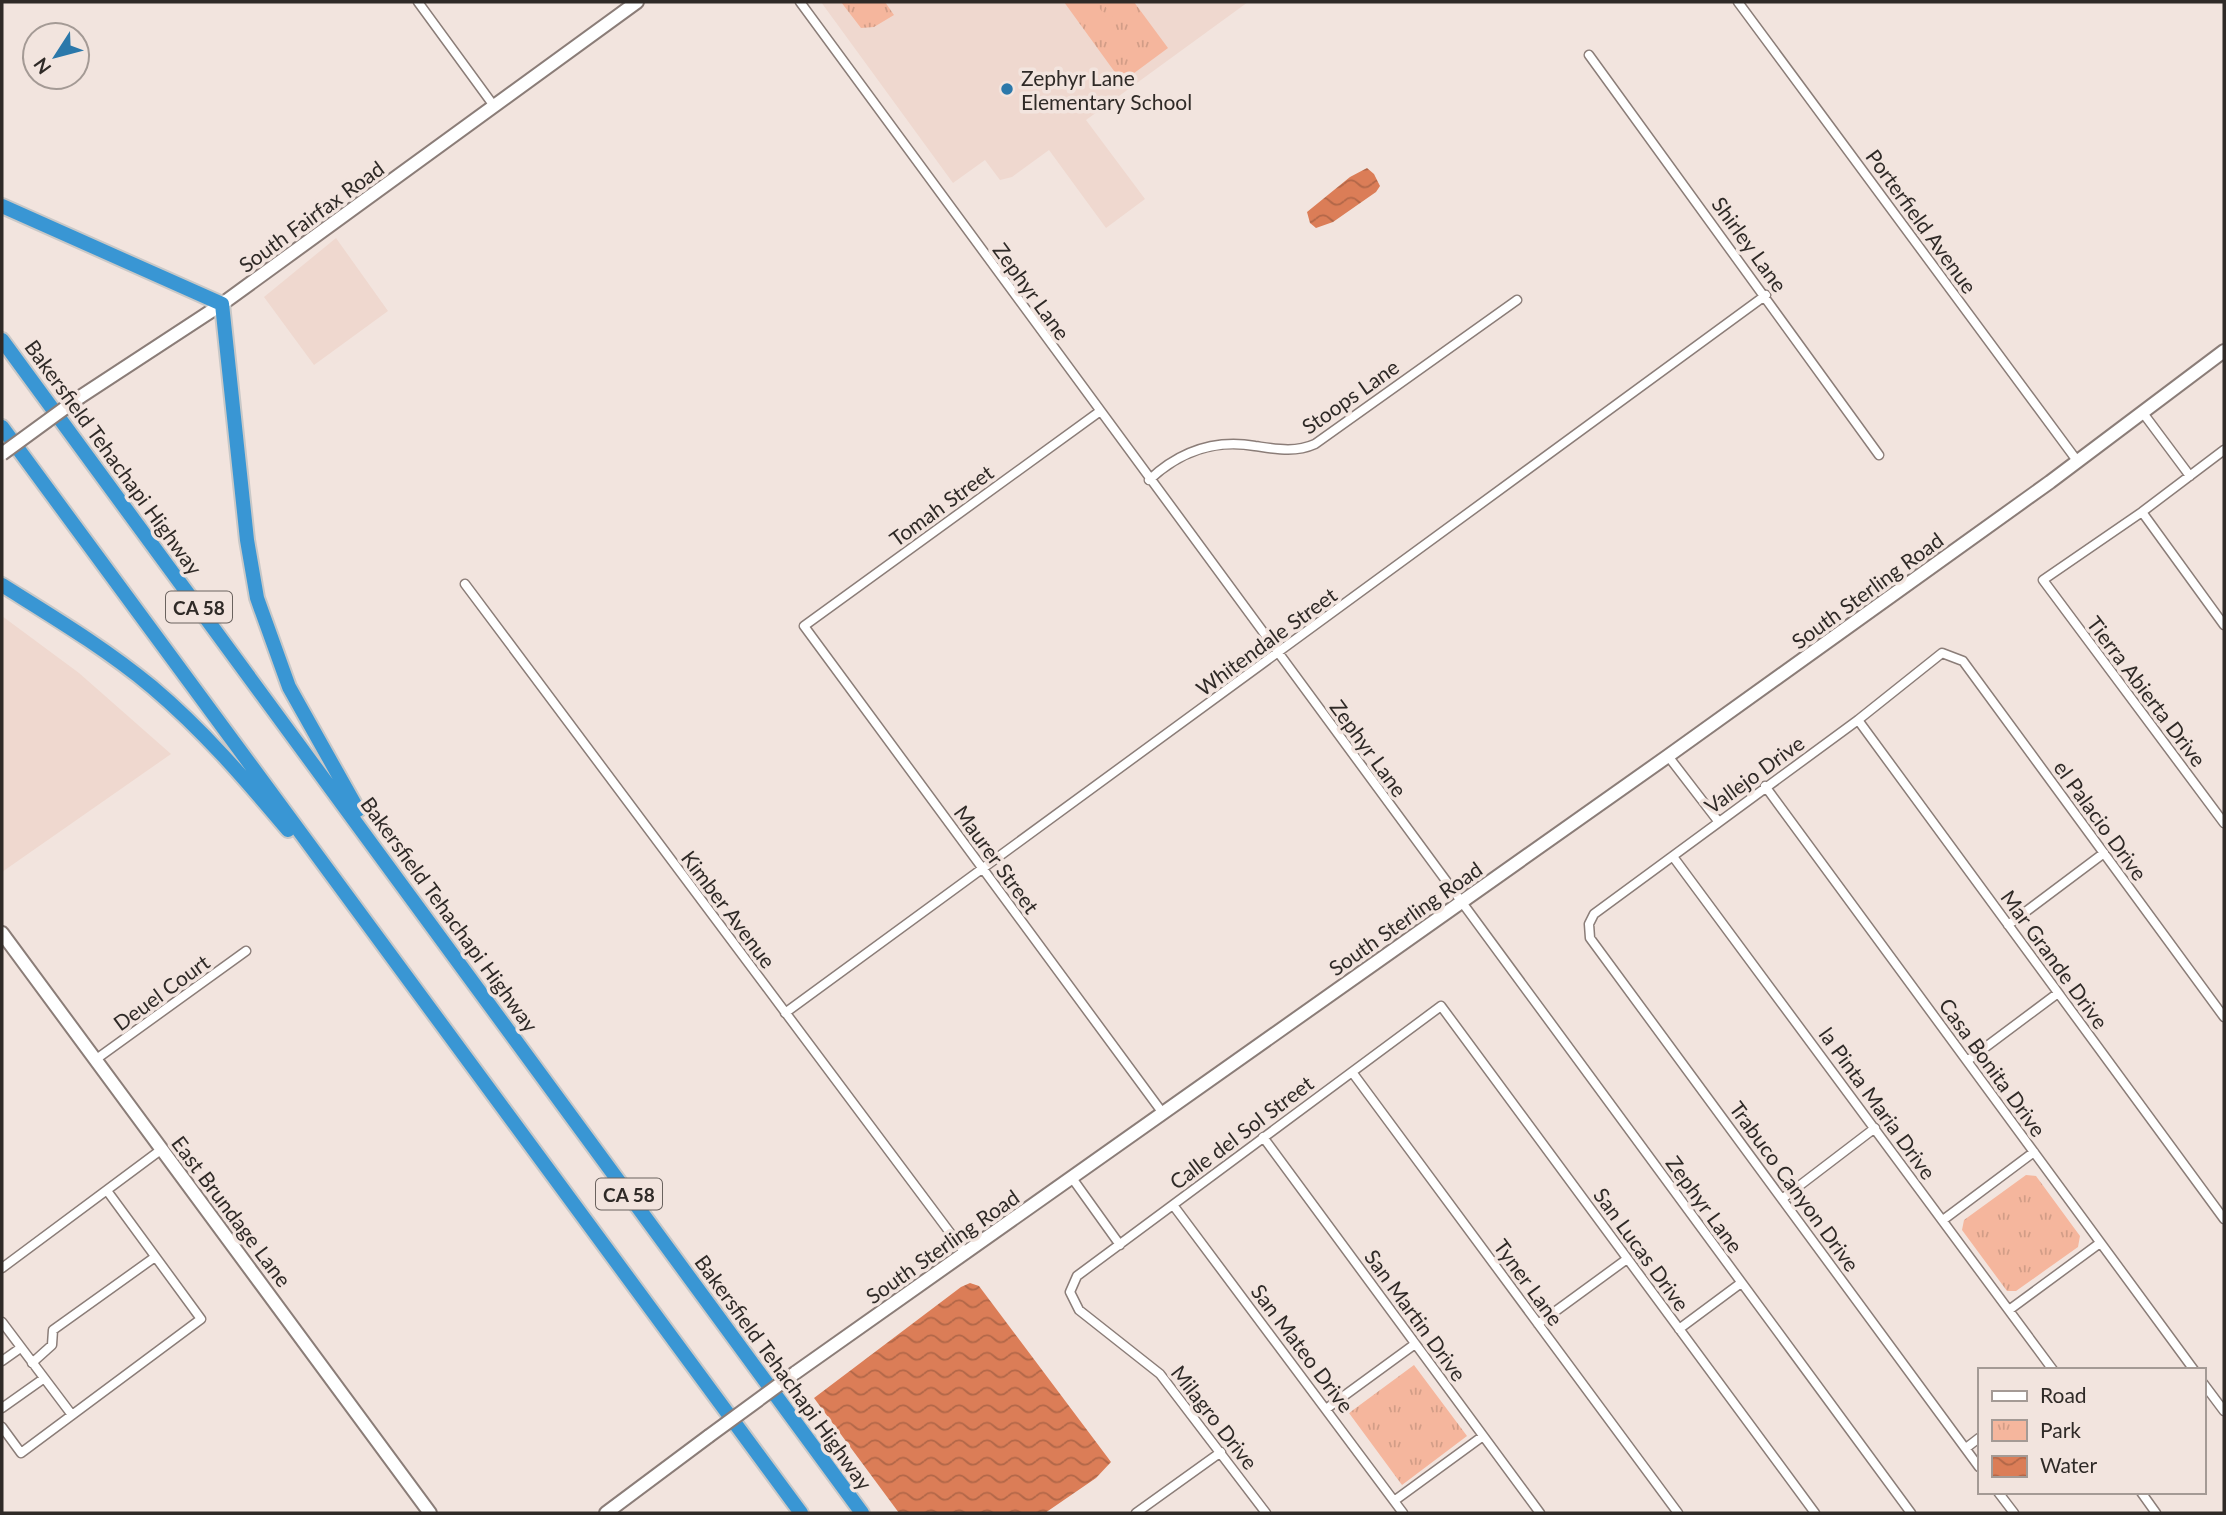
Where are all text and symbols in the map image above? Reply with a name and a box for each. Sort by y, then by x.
north arrow [21,21,91,91]
text: N [28,54,55,79]
place label: Zephyr Lane Elementary School [1021,65,1192,114]
marker: Zephyr Lane Elementary School [999,81,1015,97]
street label: Porterfield Avenue [1861,144,1983,298]
street label: South Fairfax Road [234,155,388,277]
street label: Shirley Lane [1707,192,1793,296]
street label: Zephyr Lane [988,238,1076,344]
street label: Bakersfield Tehachapi Highway [20,335,208,580]
street label: Stoops Lane [1297,354,1403,438]
street label: Tomah Street [884,459,998,551]
street label: South Sterling Road [1786,527,1948,653]
street label: Whitendale Street [1191,581,1342,700]
road number: CA 58 [166,592,232,622]
street label: Tierra Abierta Drive [2082,611,2212,771]
street label: Zephyr Lane [1325,695,1413,801]
street label: Vallejo Drive [1700,730,1808,818]
street label: el Palacio Drive [2049,755,2153,885]
street label: Bakersfield Tehachapi Highway [356,792,544,1037]
street label: Maurer Street [949,800,1045,918]
street label: Kimber Avenue [677,845,781,973]
street label: South Sterling Road [1324,856,1486,980]
street label: Mar Grande Drive [1996,885,2114,1033]
street label: Deuel Court [108,949,214,1035]
street label: Casa Bonita Drive [1934,993,2052,1141]
street label: la Pinta Maria Drive [1815,1022,1941,1184]
street label: Calle del Sol Street [1164,1070,1318,1194]
street label: Trabuco Canyon Drive [1725,1096,1865,1276]
street label: East Brundage Lane [167,1131,297,1291]
street label: Zephyr Lane [1661,1151,1749,1257]
road number: CA 58 [596,1178,662,1210]
street label: San Lucas Drive [1589,1183,1695,1315]
street label: South Sterling Road [861,1184,1023,1308]
street label: Tyner Lane [1489,1234,1569,1330]
street label: San Martin Drive [1360,1244,1472,1386]
street label: Bakersfield Tehachapi Highway [690,1250,878,1495]
street label: San Mateo Drive [1247,1279,1359,1417]
street label: Milagro Drive [1167,1360,1263,1474]
legend [1978,1368,2205,1494]
text: Road [2040,1382,2087,1407]
text: Park [2040,1417,2081,1442]
text: Water [2040,1452,2097,1477]

